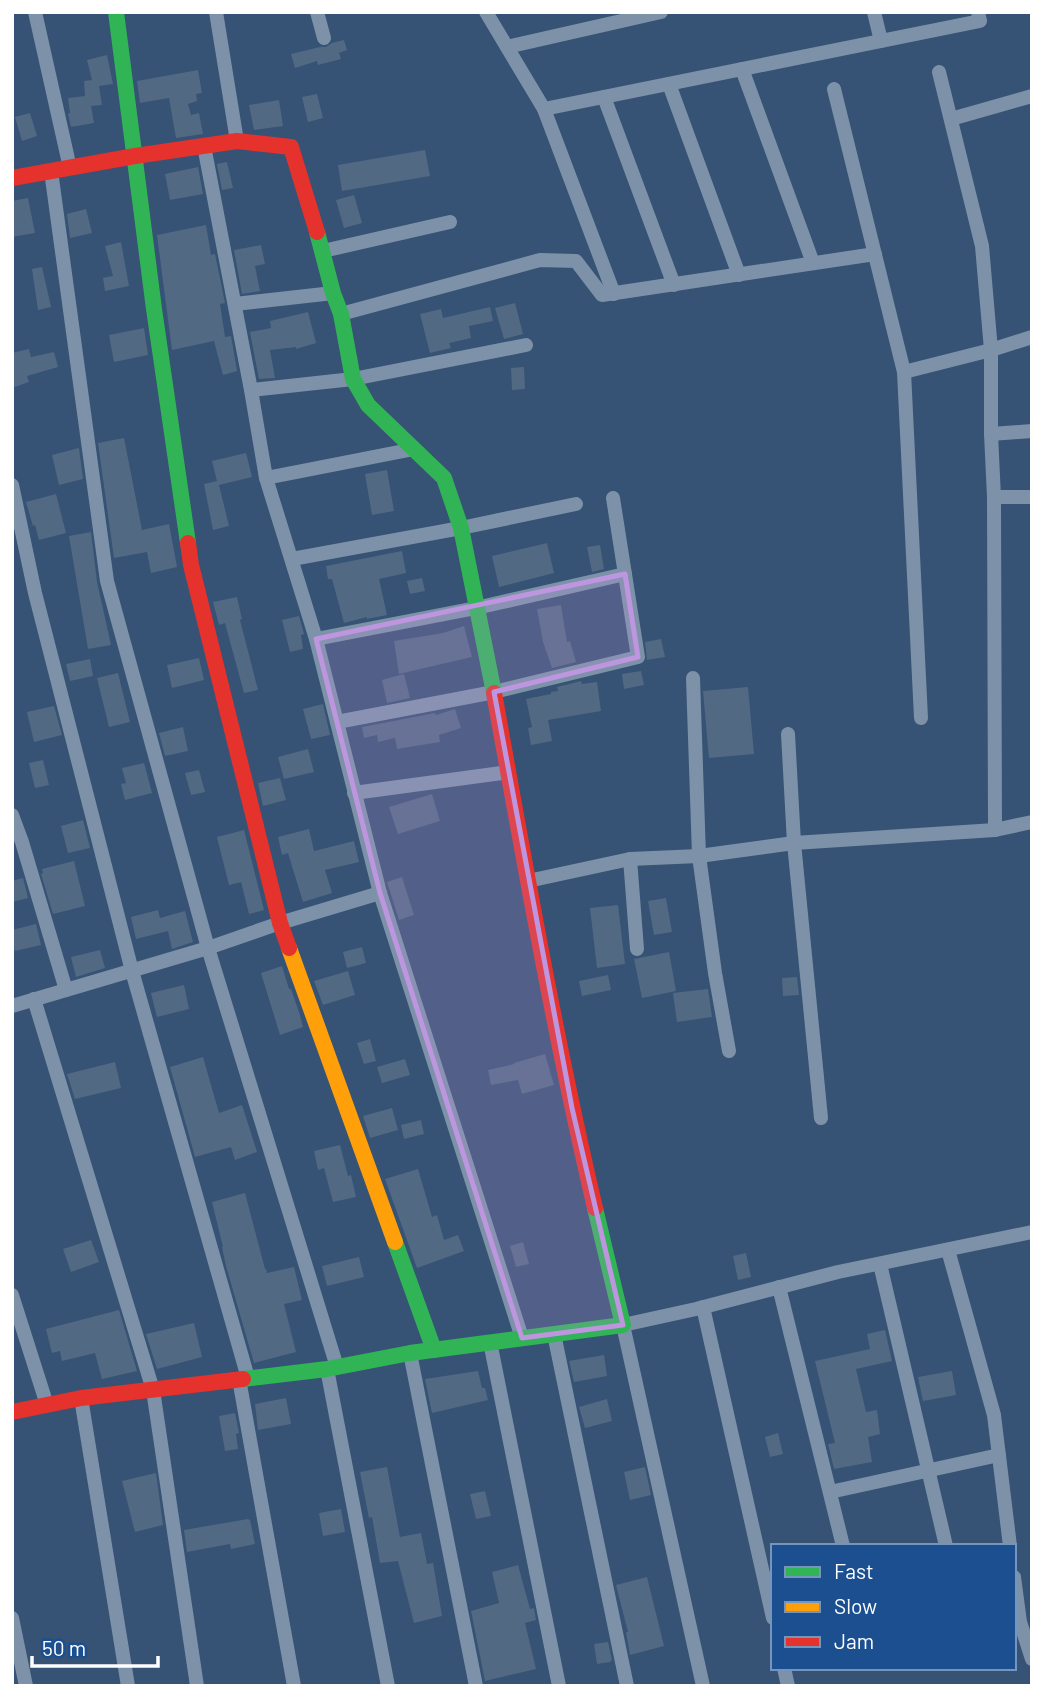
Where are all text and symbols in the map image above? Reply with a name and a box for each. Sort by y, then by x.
legend [771,1544,1016,1670]
text: Fast [834,1558,874,1583]
text: Slow [834,1593,877,1618]
scale bar [32,1624,158,1668]
text: Jam [834,1628,874,1653]
text: 50 m [42,1635,86,1660]

